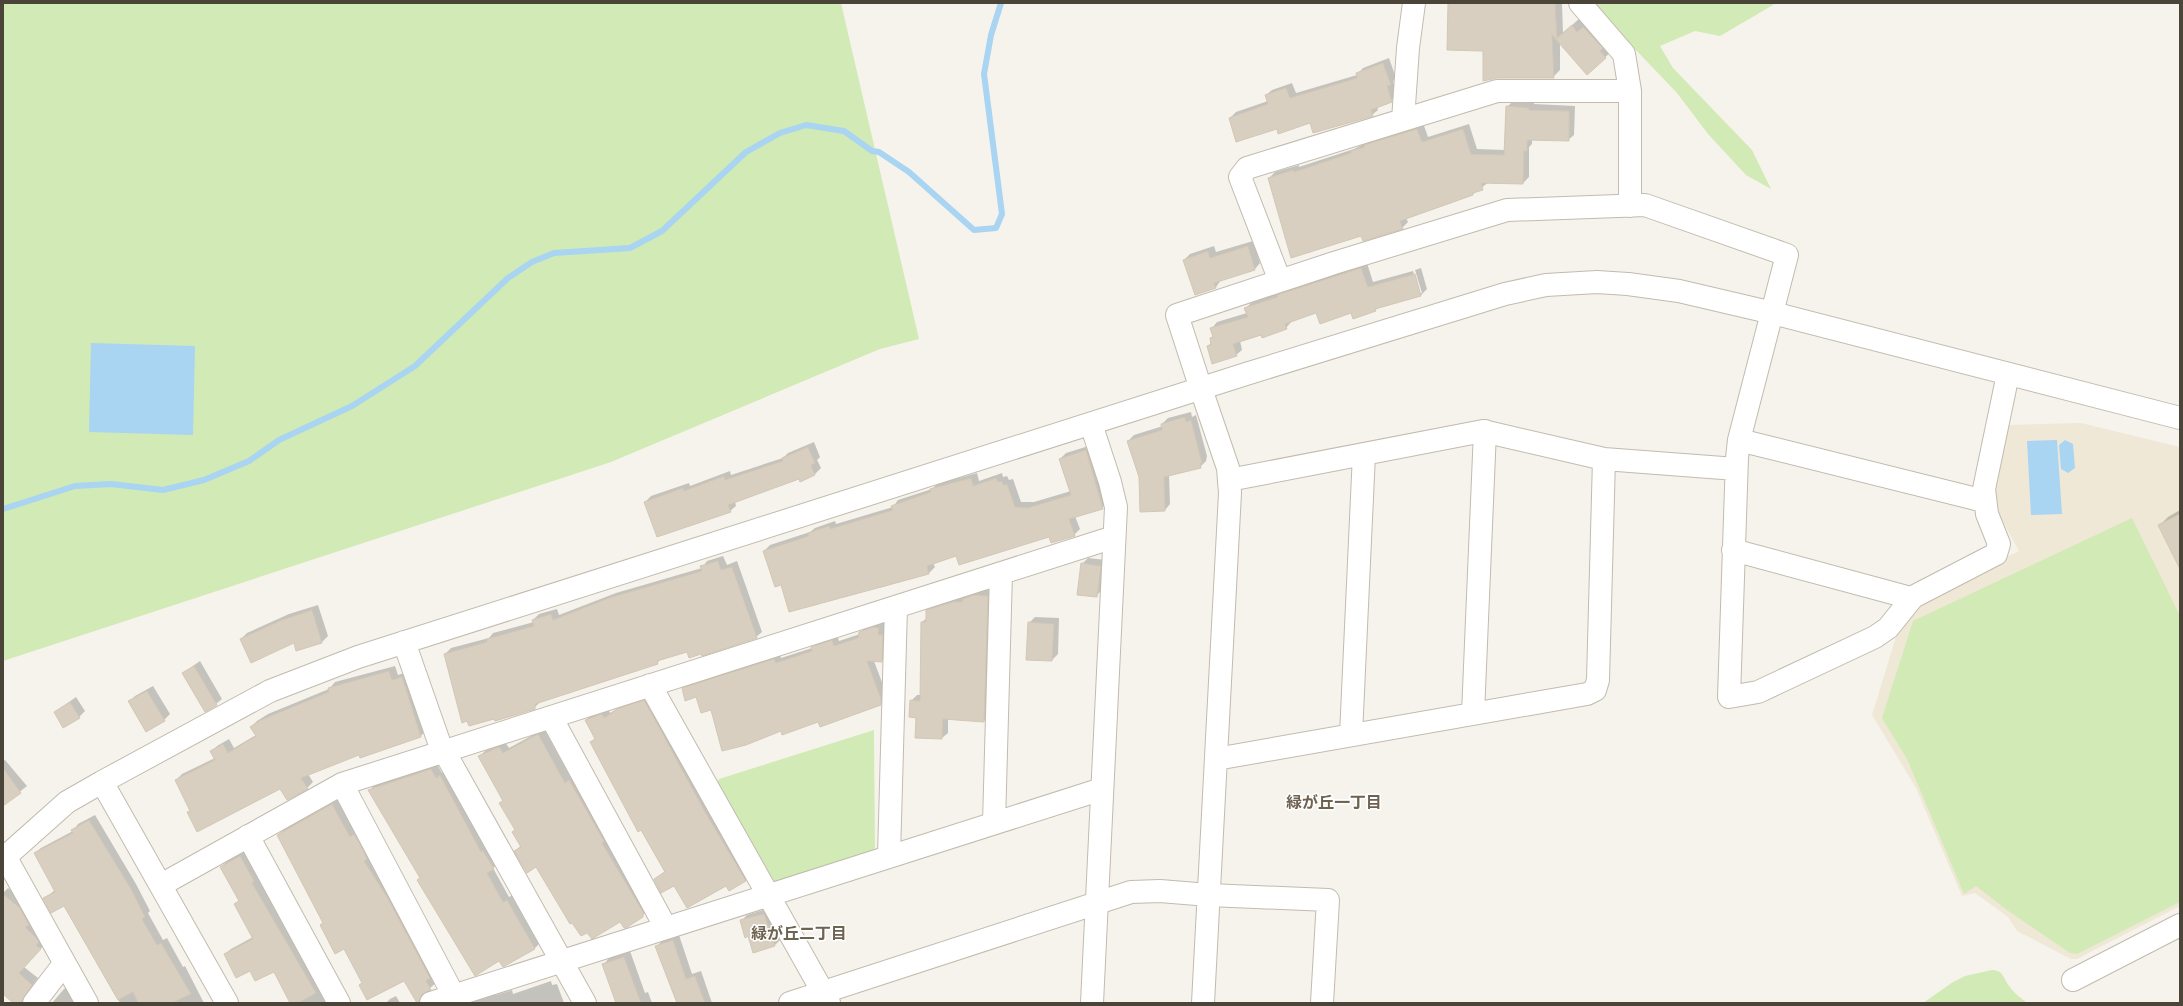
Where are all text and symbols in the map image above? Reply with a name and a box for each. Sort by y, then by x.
district label: 緑が丘一丁目 [1286,790,1382,814]
district label: 緑が丘二丁目 [751,921,847,945]

